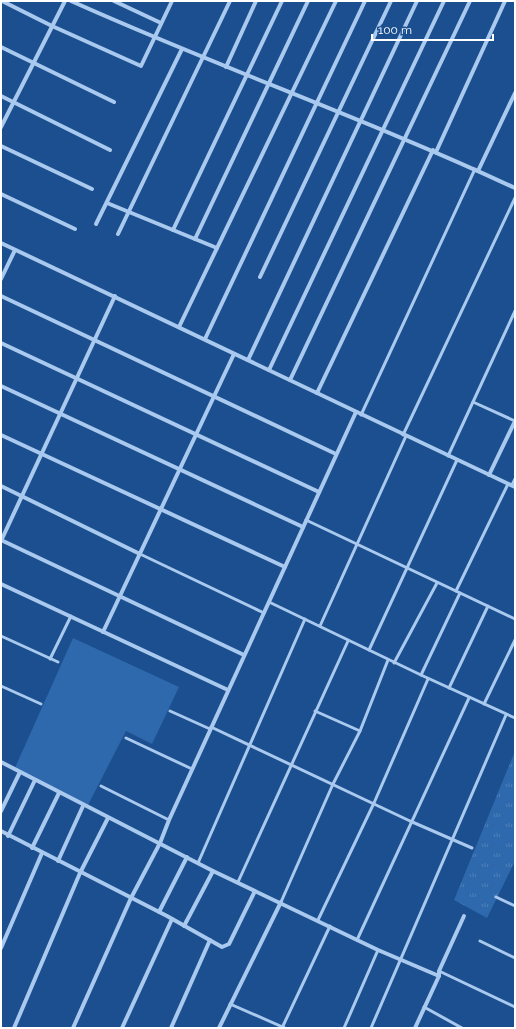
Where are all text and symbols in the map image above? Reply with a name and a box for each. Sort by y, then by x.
scale bar [372,16,493,42]
text: 100 m [378,23,412,37]

